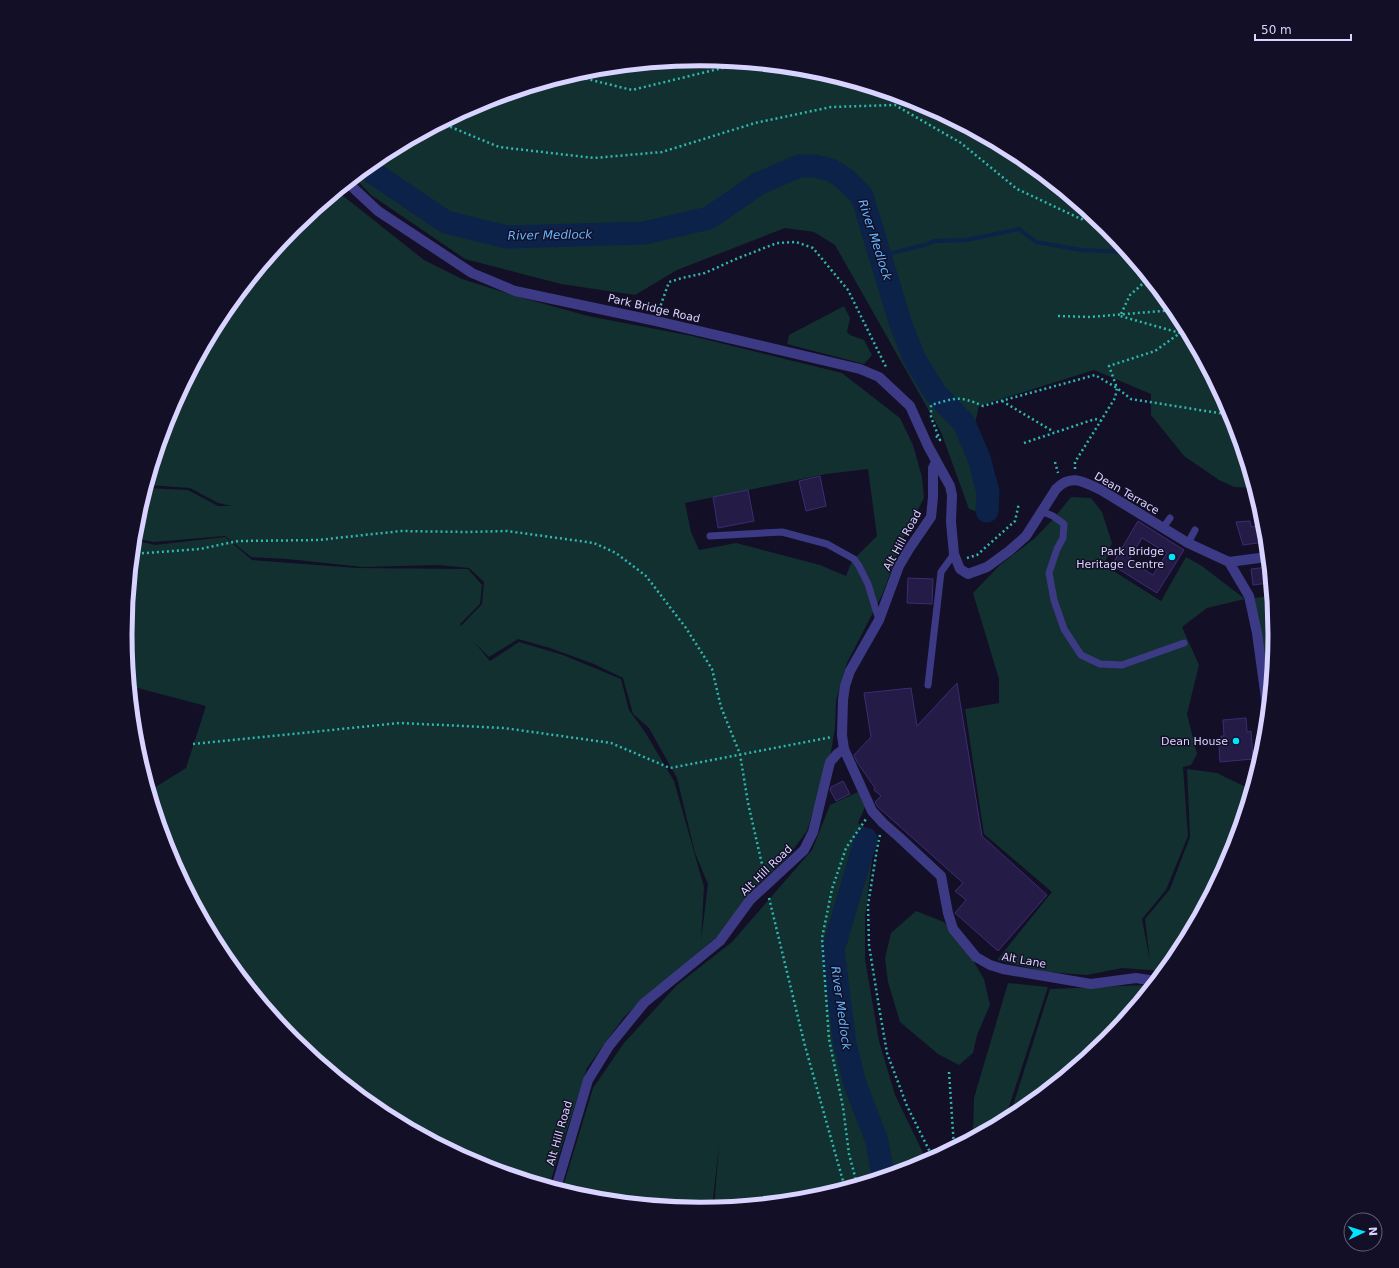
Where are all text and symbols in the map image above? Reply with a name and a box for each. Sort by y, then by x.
scale bar [1255,16,1351,42]
text: 50 m [1261,23,1292,37]
water label: River Medlock [855,198,895,283]
water label: River Medlock [508,227,593,243]
street label: Park Bridge Road [607,292,701,325]
street label: Dean Terrace [1092,470,1162,517]
street label: Alt Hill Road [881,508,924,573]
place label: Park Bridge Heritage Centre [1076,545,1164,571]
marker: Park Bridge Heritage Centre [1167,552,1177,562]
place label: Dean House [1161,735,1228,748]
marker: Dean House [1231,736,1241,746]
street label: Alt Hill Road [738,842,795,898]
street label: Alt Lane [1001,950,1047,971]
water label: River Medlock [828,965,854,1052]
street label: Alt Hill Road [544,1099,575,1167]
north arrow [1343,1212,1383,1252]
text: N [1366,1226,1379,1236]

